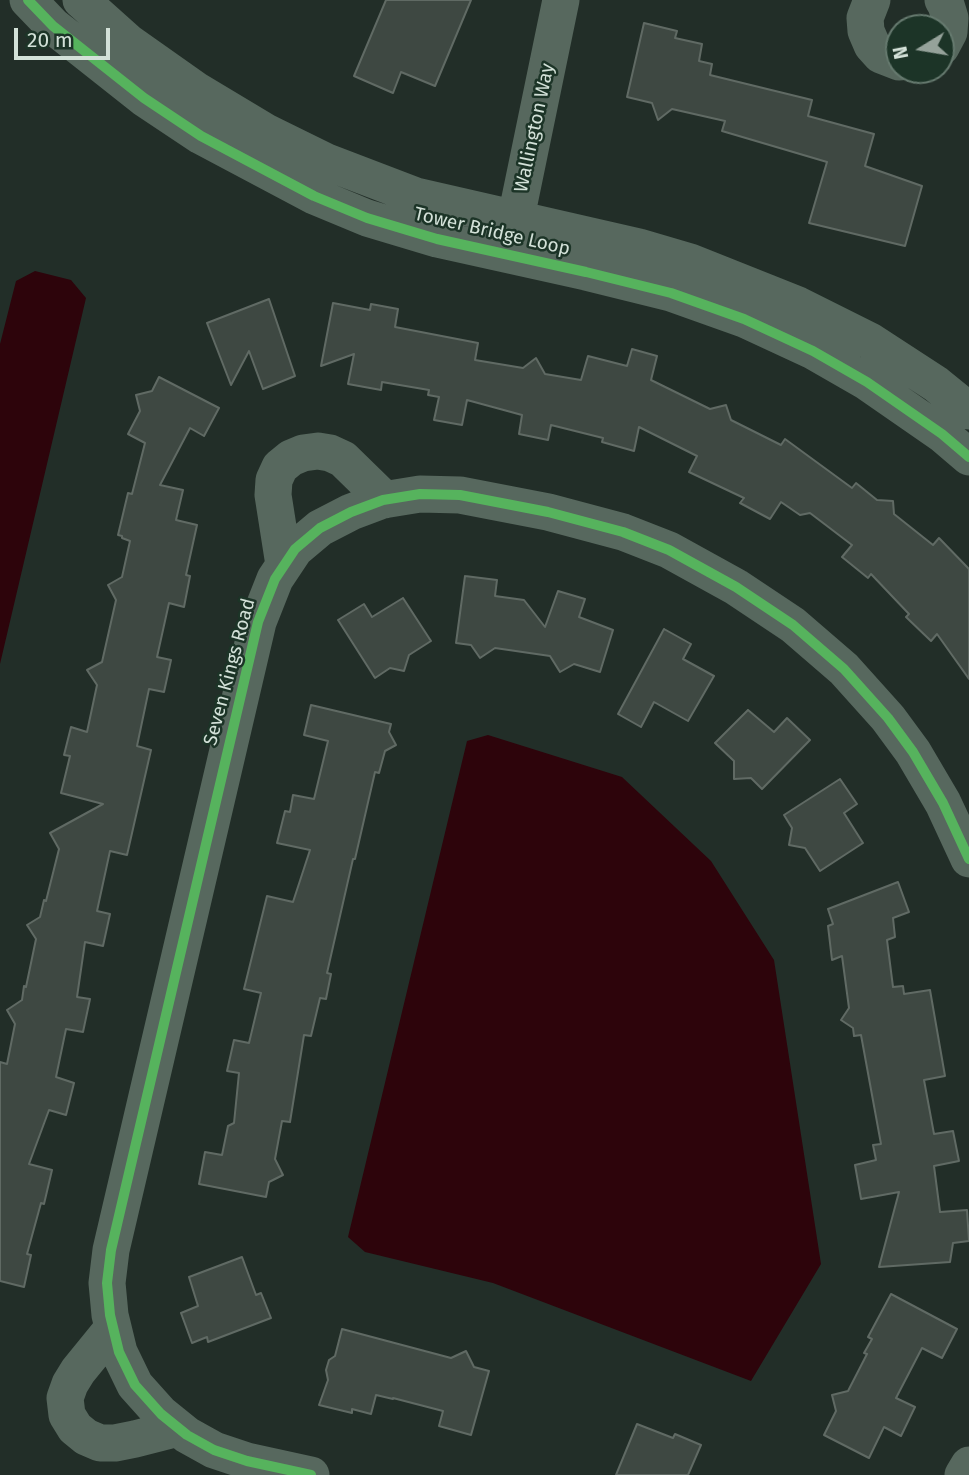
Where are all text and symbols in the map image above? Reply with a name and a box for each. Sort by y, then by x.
scale bar [18,14,114,58]
north arrow [885,14,955,84]
text: 20 m [27,27,73,53]
text: N [888,44,913,61]
street label: Wallington Way [510,61,560,195]
street label: Tower Bridge Loop [412,203,572,261]
street label: Seven Kings Road [199,596,261,748]

